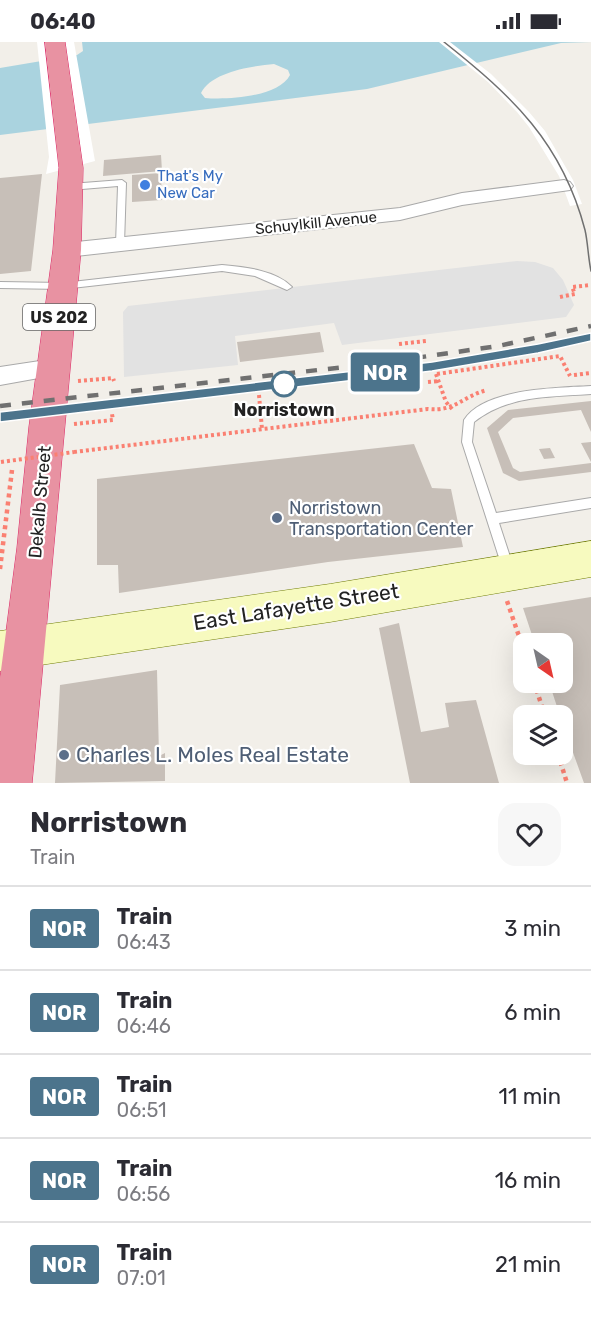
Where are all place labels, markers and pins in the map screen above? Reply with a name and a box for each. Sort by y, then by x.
place label: That's My New Car [157,167,223,202]
marker: That's My New Car [138,178,152,192]
marker: Norristown [271,371,297,397]
place label: Norristown [233,399,335,421]
place label: Norristown Transportation Center [289,497,473,540]
marker: Norristown Transportation Center [270,511,284,525]
place label: Charles L. Moles Real Estate [76,742,349,767]
marker: Charles L. Moles Real Estate [57,748,71,762]

